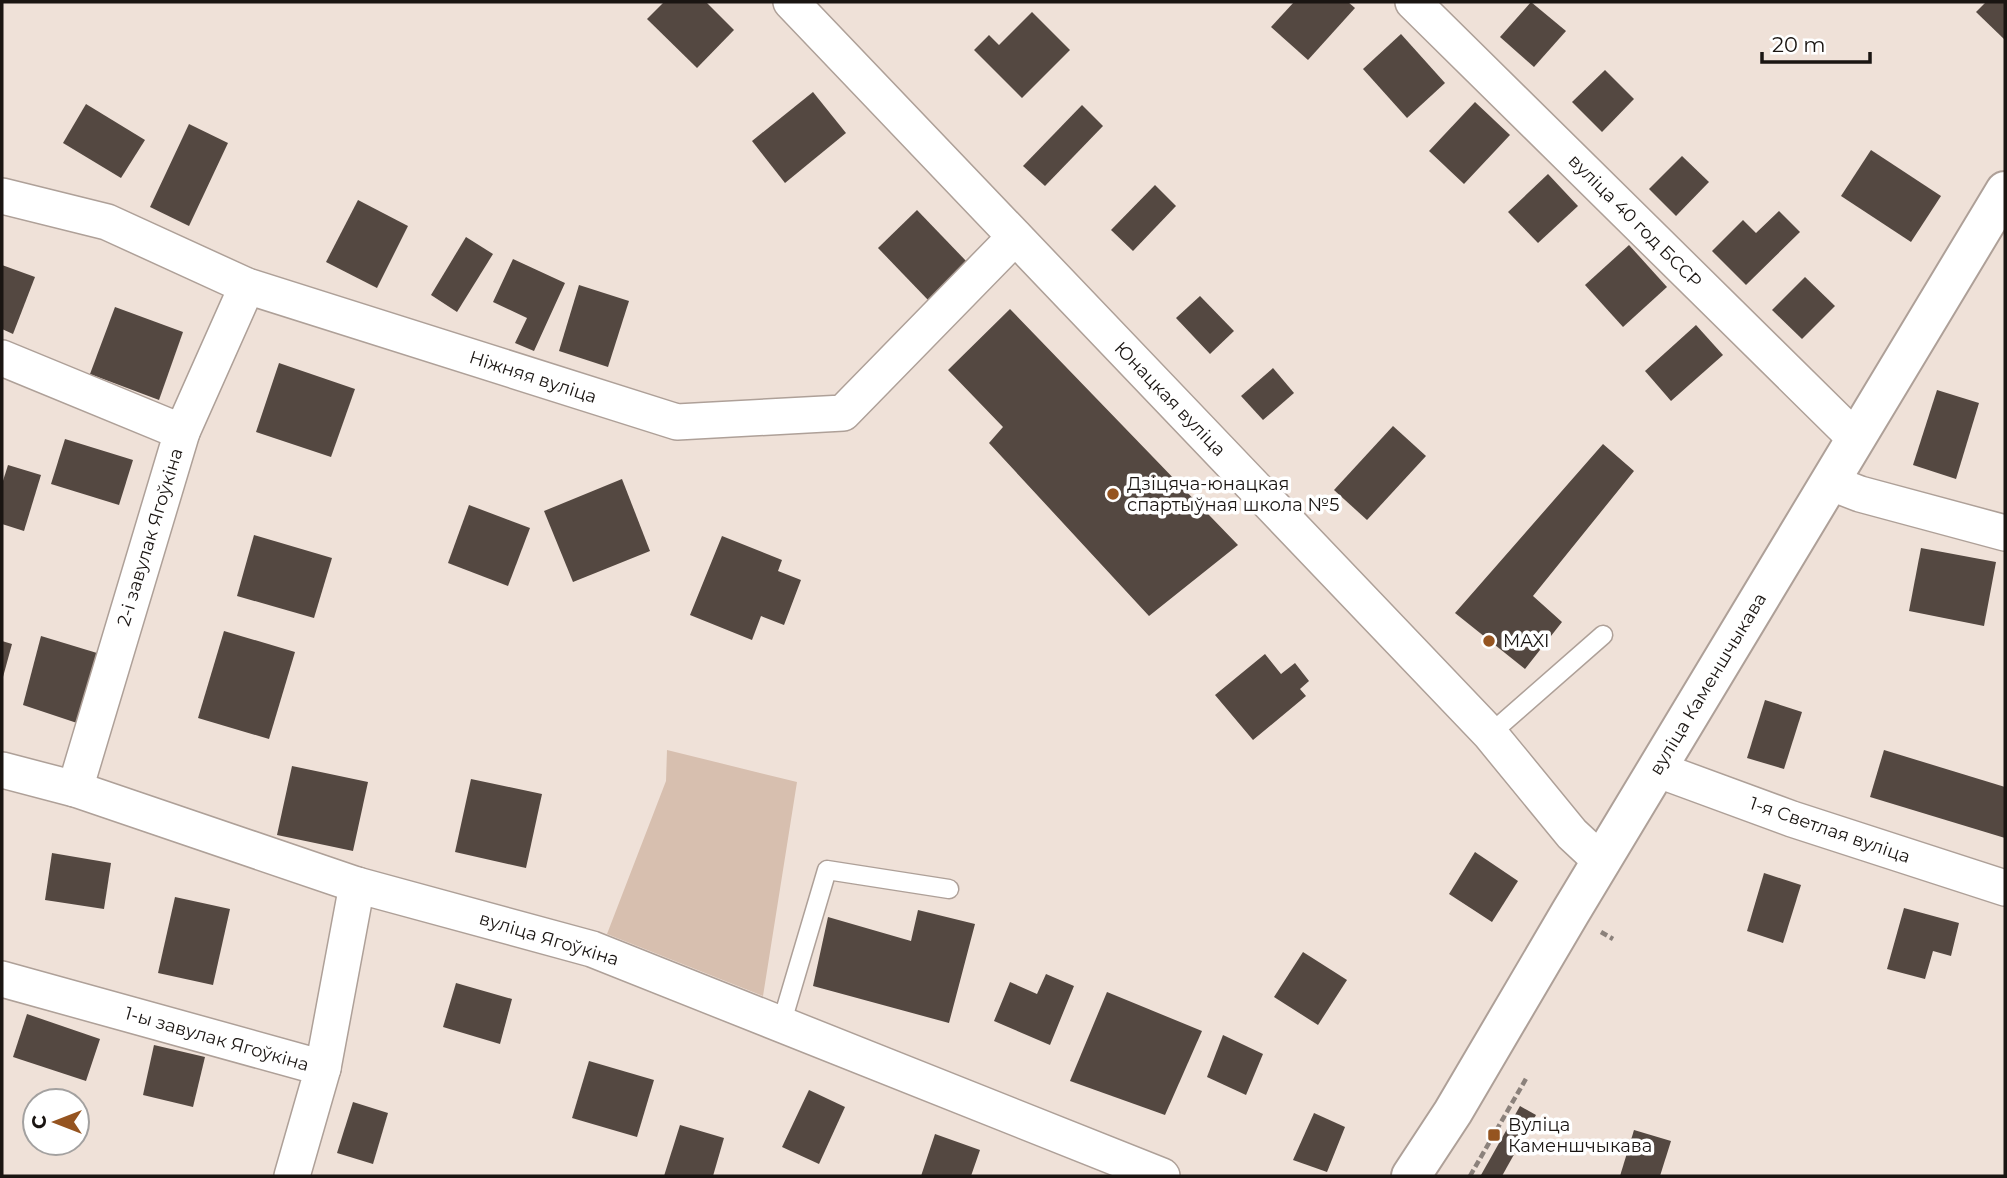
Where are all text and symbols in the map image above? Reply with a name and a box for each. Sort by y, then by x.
scale bar [1762,21,1870,65]
text: 20 m [1772,32,1826,57]
street label: вуліца 40 год БССР [1564,150,1706,292]
street label: Юнацкая вуліца [1110,337,1230,461]
street label: Ніжняя вуліца [466,346,600,408]
street label: 2-і завулак Ягоўкіна [112,445,188,629]
place label: Дзіцяча-юнацкая спартыўная школа №5 [1127,473,1339,516]
marker: Дзіцяча-юнацкая спартыўная школа №5 [1105,486,1121,502]
street label: вуліца Каменшчыкава [1645,589,1771,779]
place label: MAXI [1503,630,1549,652]
marker: MAXI [1481,633,1497,649]
street label: 1-я Светлая вуліца [1747,792,1913,868]
street label: вуліца Ягоўкіна [476,907,622,971]
street label: 1-ы завулак Ягоўкіна [122,1002,312,1076]
north arrow [21,1087,91,1157]
place label: Вуліца Каменшчыкава [1508,1114,1652,1157]
text: С [28,1115,51,1129]
marker: Вуліца Каменшчыкава [1486,1127,1502,1143]

